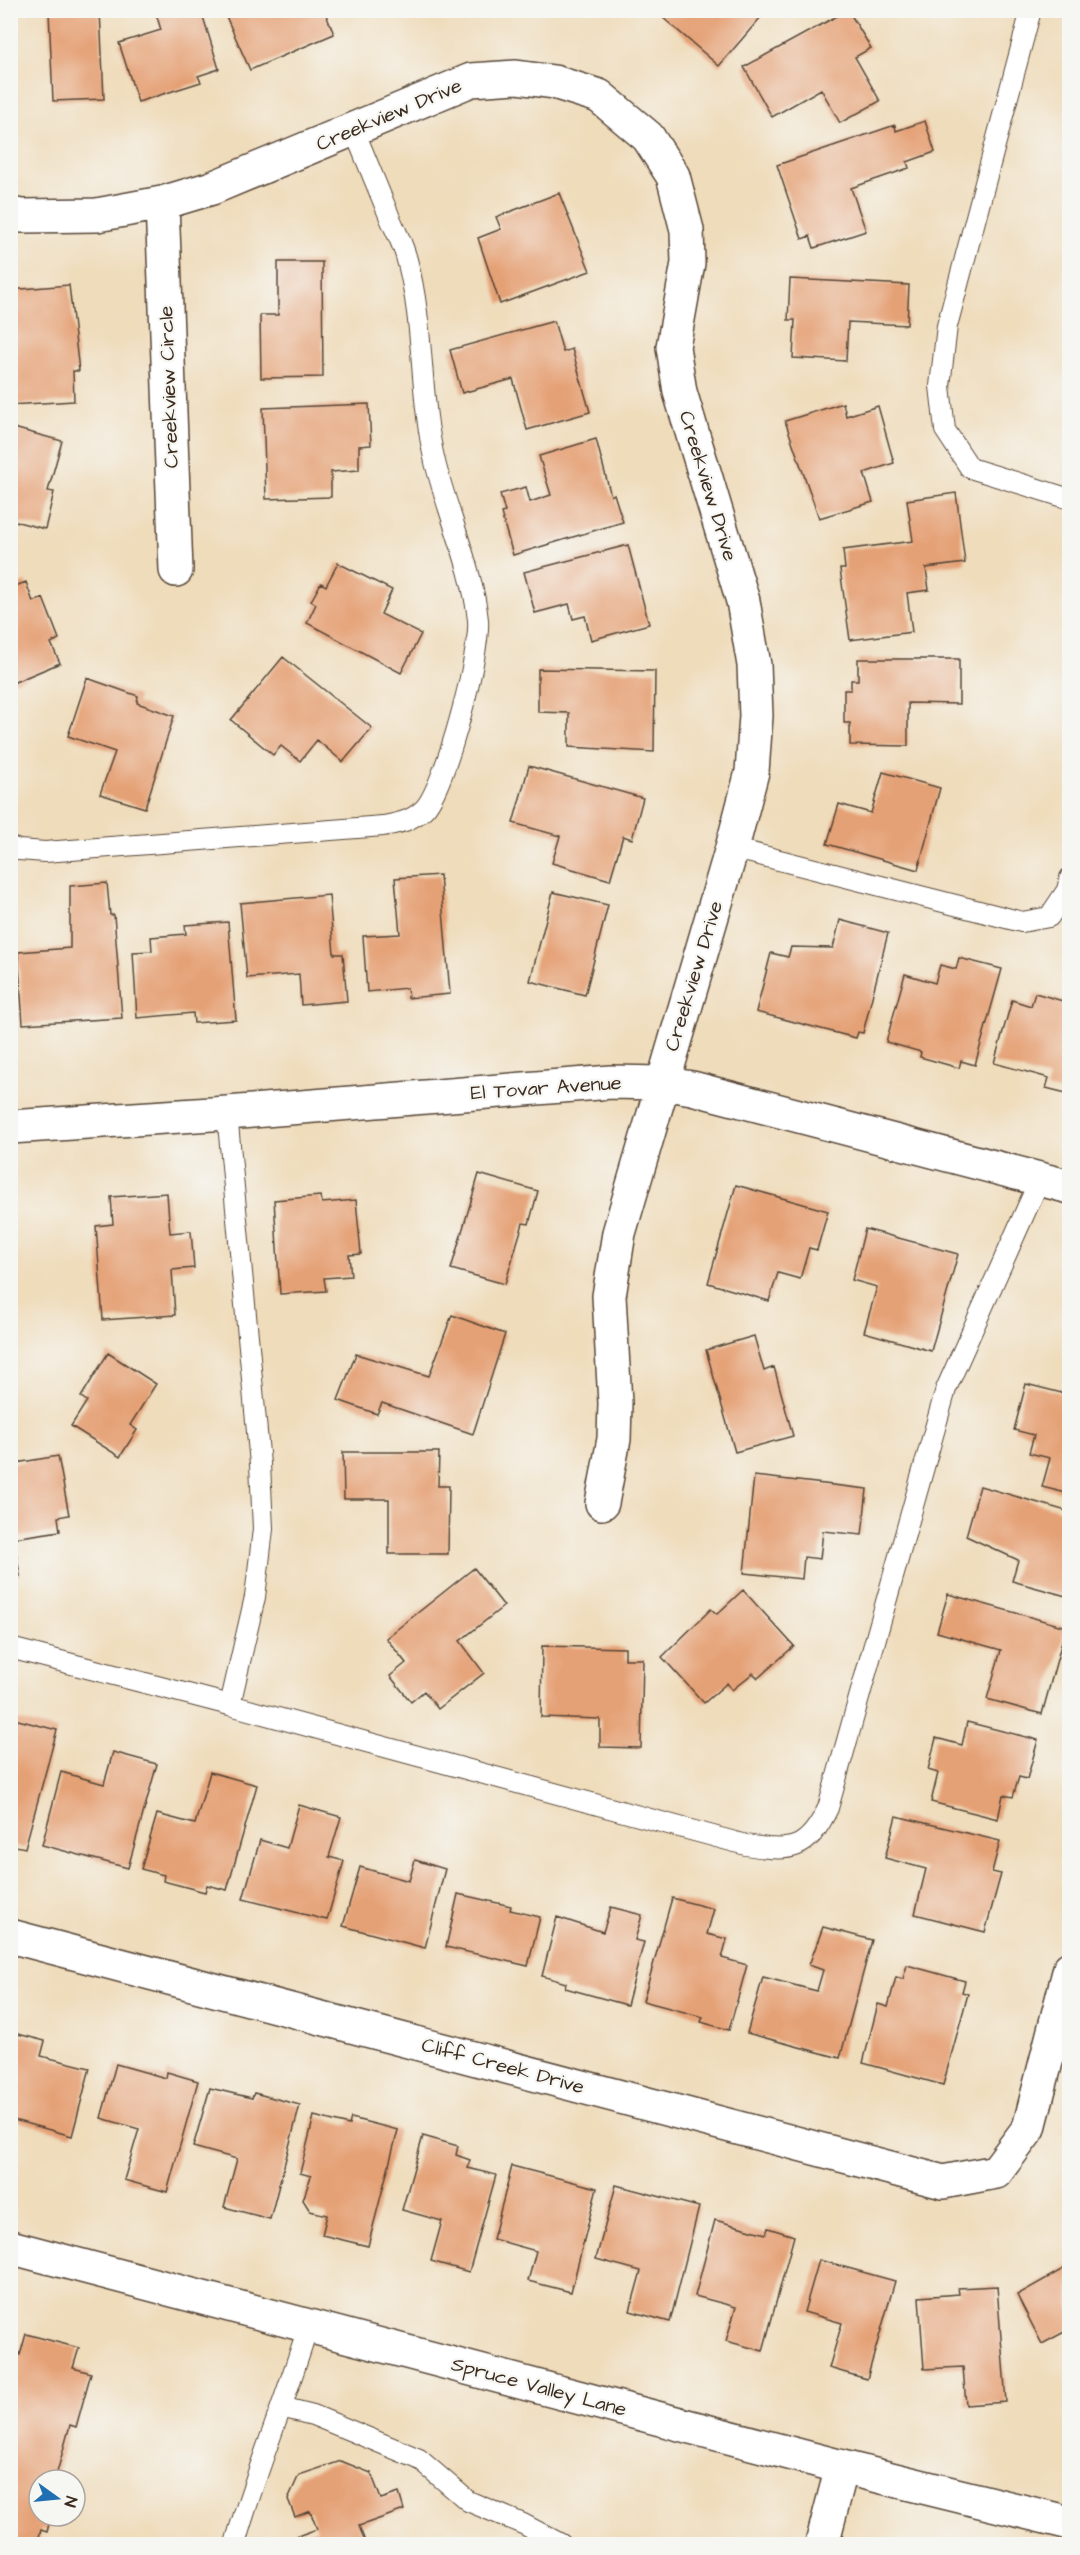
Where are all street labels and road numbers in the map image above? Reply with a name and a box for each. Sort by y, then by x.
street label: Creekview Drive [312,72,466,158]
street label: Creekview Circle [152,305,186,469]
street label: Creekview Drive [672,407,744,565]
street label: Creekview Drive [658,897,730,1055]
street label: El Tovar Avenue [470,1069,623,1107]
street label: Cliff Creek Drive [419,2031,588,2101]
street label: Spruce Valley Lane [448,2350,630,2425]

